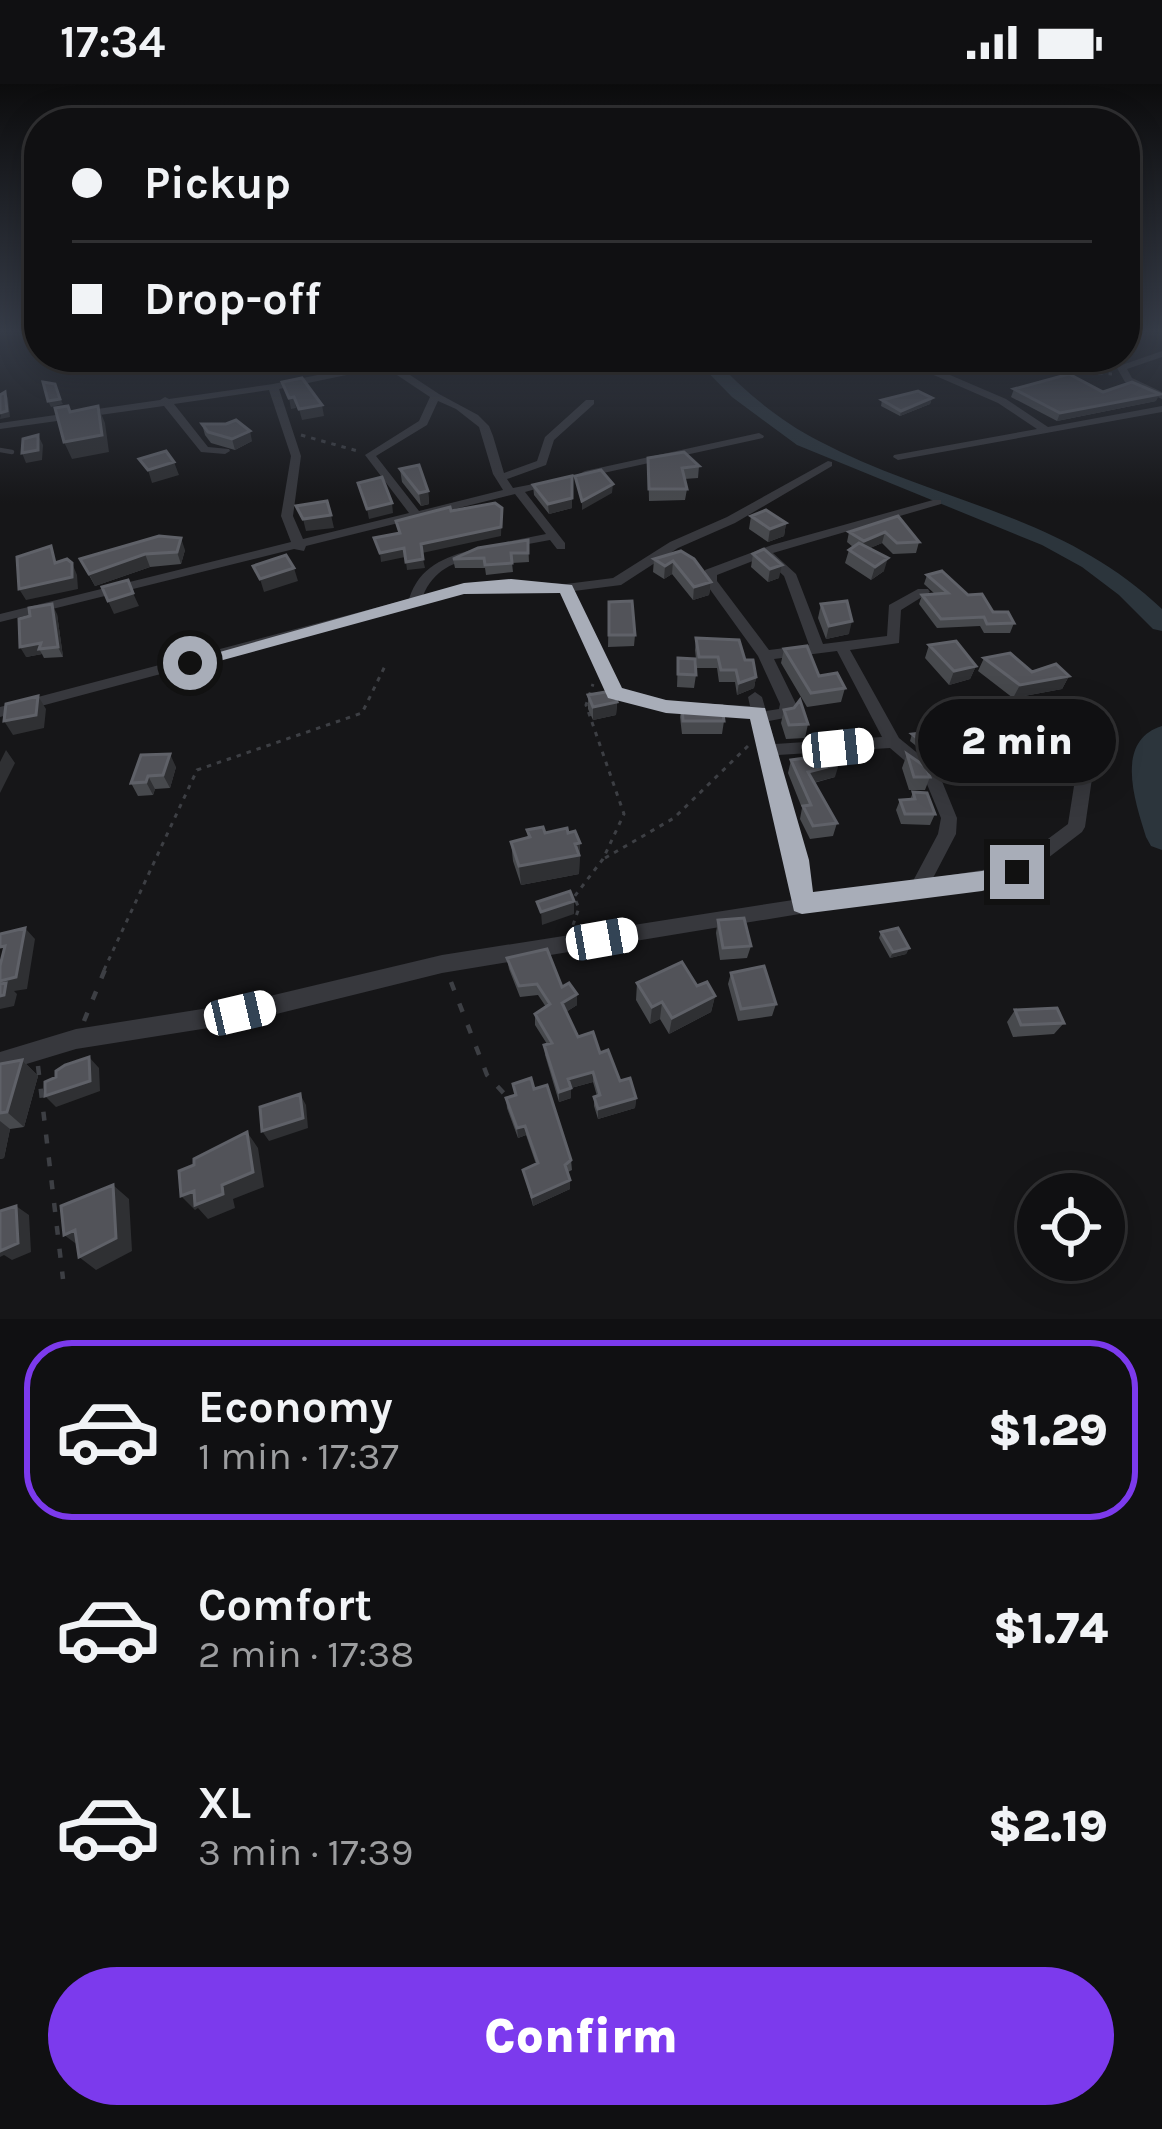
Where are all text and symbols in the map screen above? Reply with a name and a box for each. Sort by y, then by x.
text: 17:34 [60,16,165,68]
text: Pickup [144,157,291,209]
text: Drop-off [144,273,321,325]
route start [163,636,217,690]
callout: 2 min [918,698,1116,782]
text: 2 min [961,718,1073,764]
car [800,726,876,770]
route end [990,845,1044,899]
car [563,915,641,963]
car [201,987,279,1039]
map controls [1017,1173,1125,1281]
button: locate [1017,1173,1125,1281]
icon: car [54,1376,162,1484]
text: Economy [198,1381,393,1433]
text: $1.29 [988,1404,1108,1456]
text: 1 min · 17:37 [198,1433,399,1479]
icon: car [54,1574,162,1682]
text: Comfort [198,1579,372,1631]
text: $1.74 [993,1602,1108,1654]
text: 2 min · 17:38 [198,1631,414,1677]
icon: car [54,1772,162,1880]
text: XL [198,1777,251,1829]
text: $2.19 [988,1800,1108,1852]
text: 3 min · 17:39 [198,1829,413,1875]
button: Confirm [48,1967,1114,2105]

